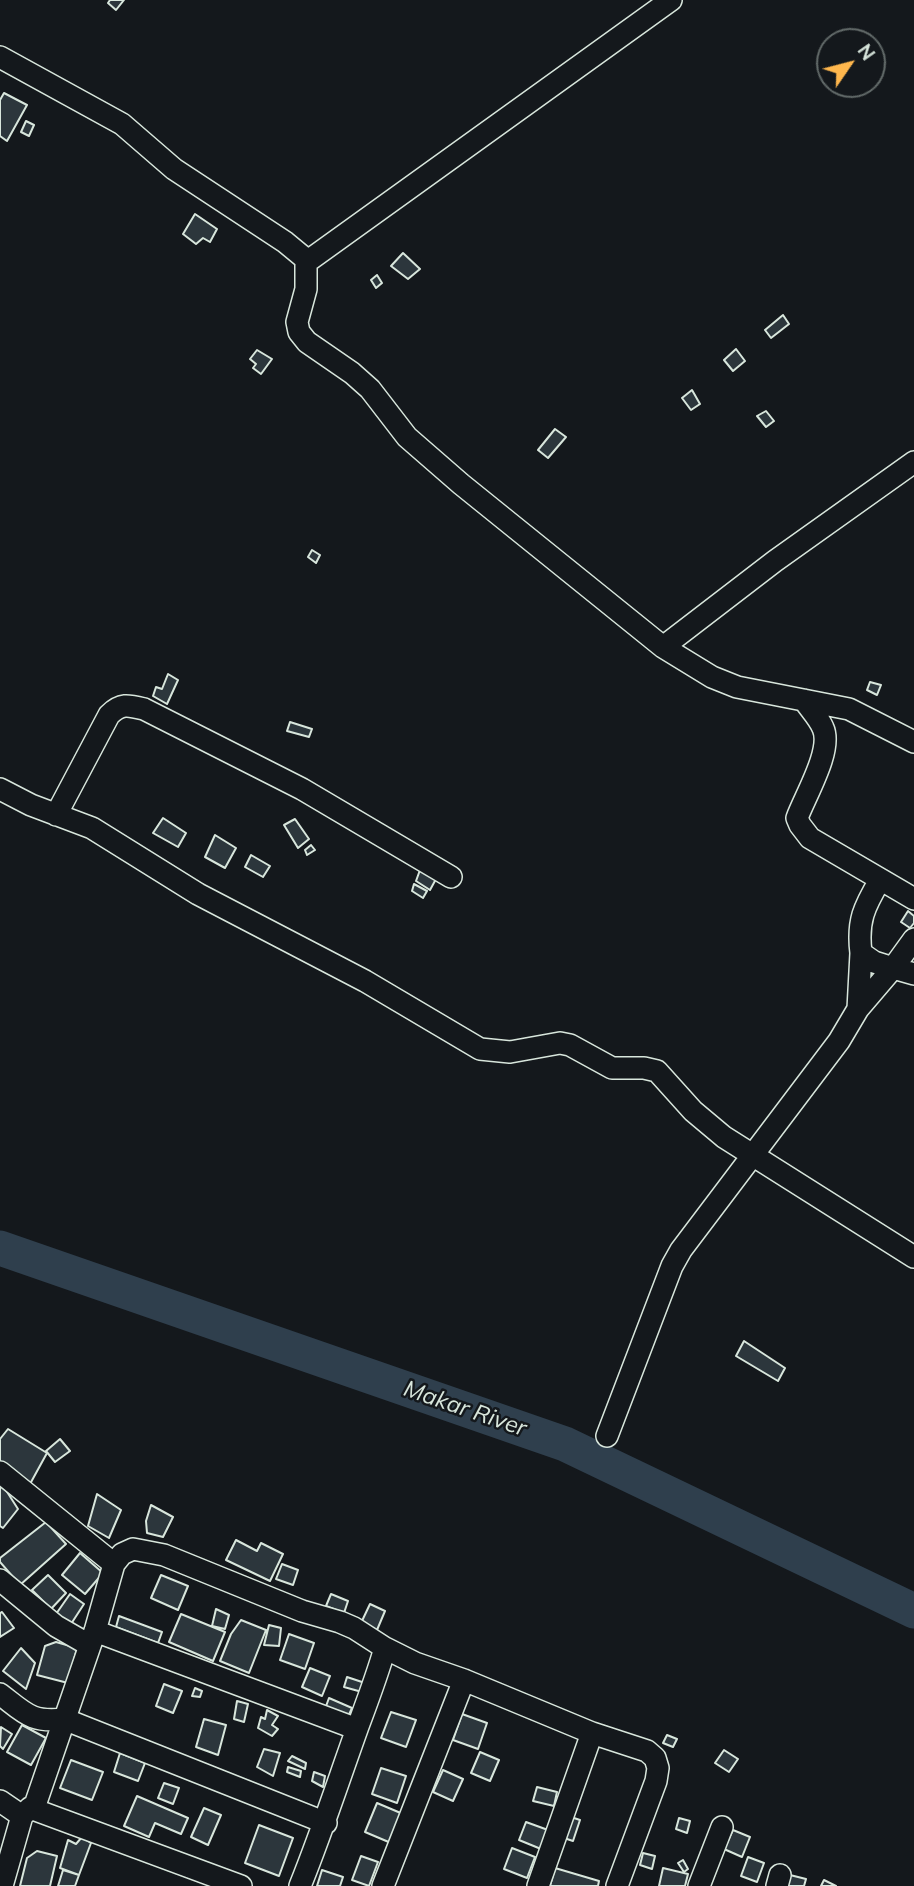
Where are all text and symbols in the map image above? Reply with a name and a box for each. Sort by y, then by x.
north arrow [816,28,886,98]
text: N [853,39,881,65]
water label: Makar River [400,1375,530,1443]

